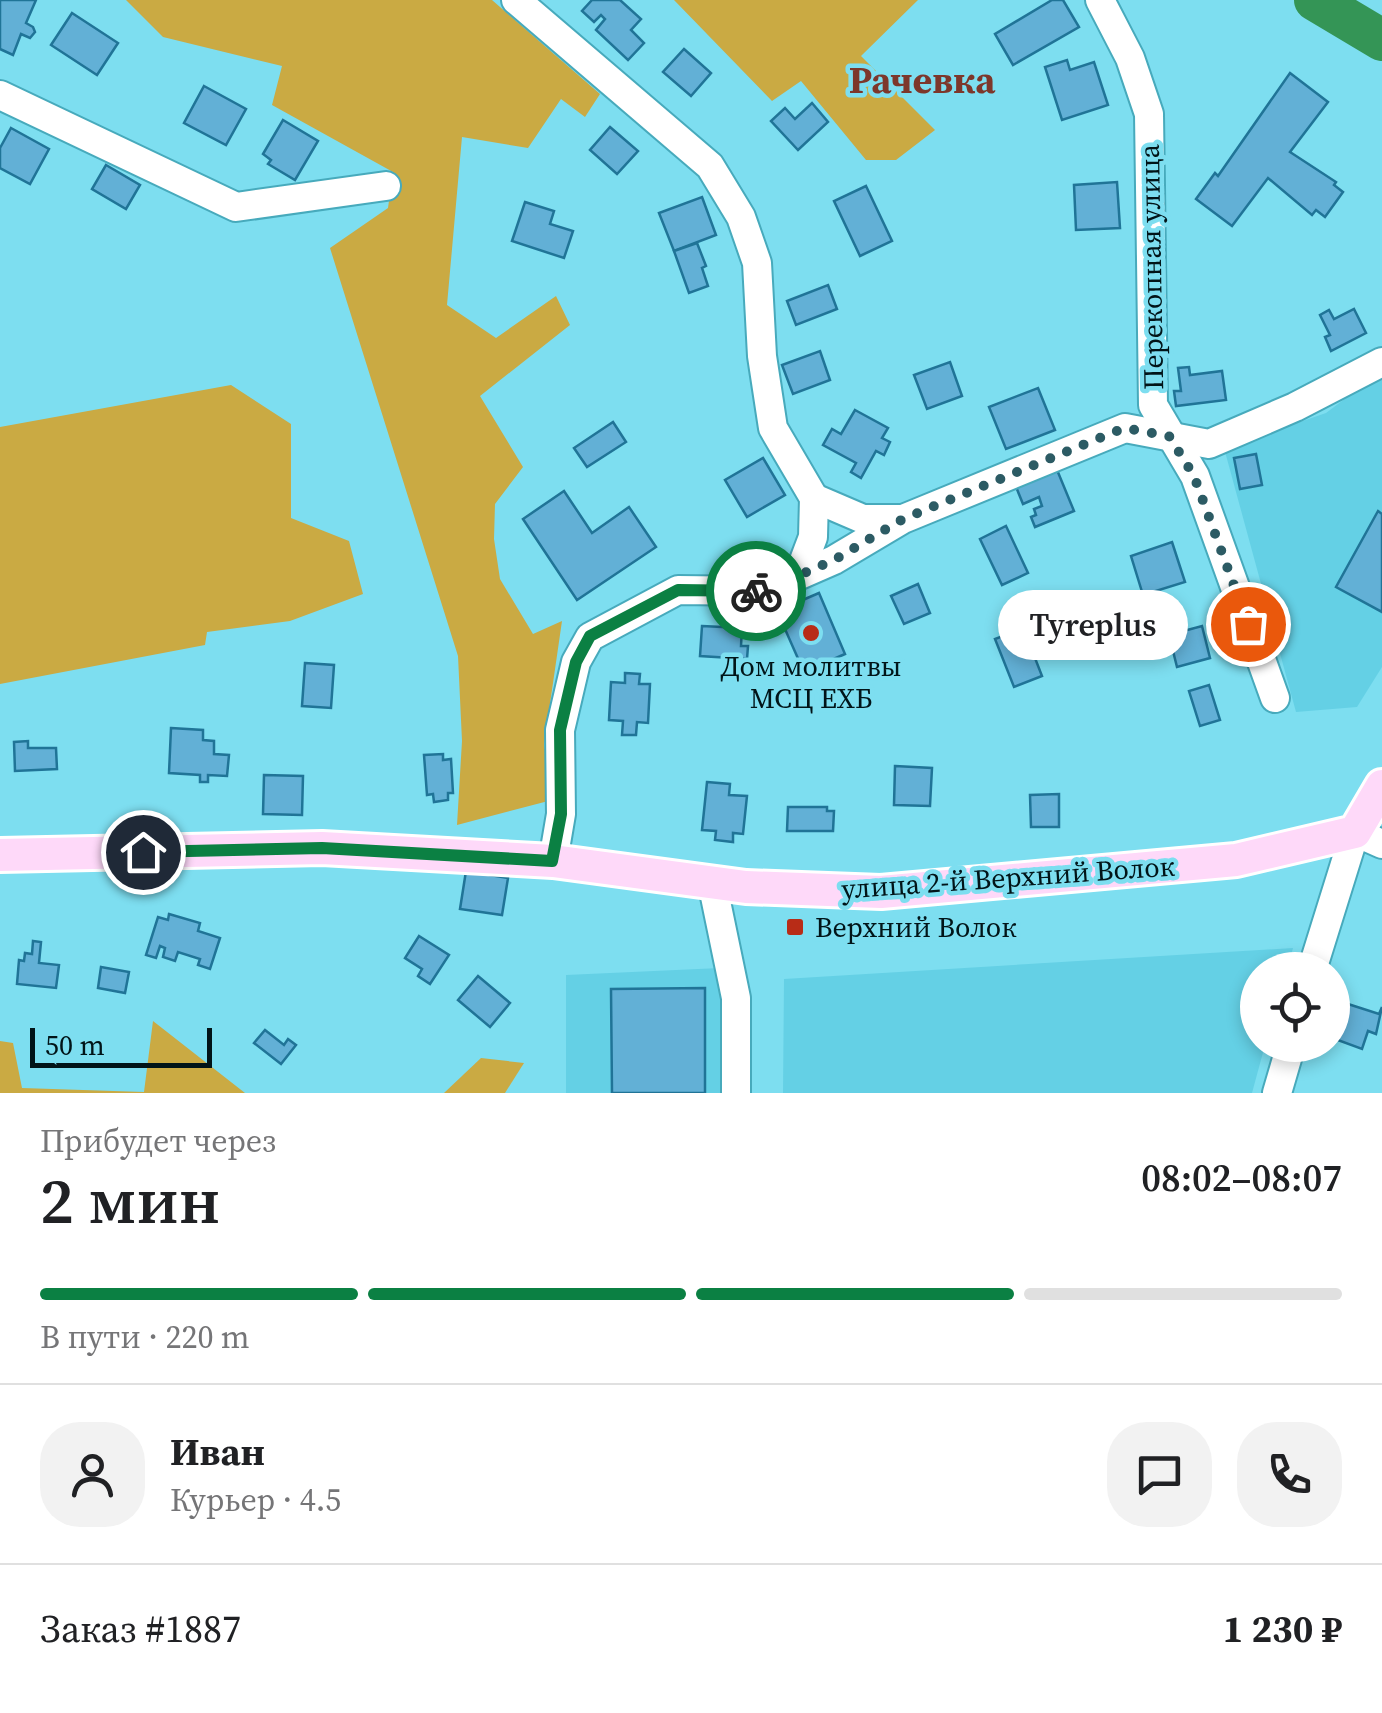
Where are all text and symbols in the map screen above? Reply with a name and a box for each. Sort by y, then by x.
district label: Рачевка [849,54,996,106]
street label: Перекопная улица [1130,143,1172,390]
courier [706,541,806,641]
icon: bike [729,564,784,619]
pin [1206,582,1291,667]
callout: Tyreplus [998,589,1188,659]
icon: bag [1221,597,1276,652]
text: Tyreplus [1030,603,1156,647]
marker: Дом молитвы МСЦ ЕХБ [800,622,822,644]
place label: Дом молитвы МСЦ ЕХБ [720,647,902,717]
pin [101,810,186,895]
icon: home [116,825,171,880]
street label: улица 2-й Верхний Волок [840,846,1177,908]
place label: Верхний Волок [815,908,1017,946]
marker: Верхний Волок [784,916,806,938]
map controls [1240,952,1350,1062]
button: locate [1240,952,1350,1062]
scale bar [30,1023,212,1068]
text: 50 m [45,1026,105,1064]
text: Прибудет через [40,1119,276,1163]
text: 08:02–08:07 [1141,1152,1342,1204]
text: 2 мин [40,1156,220,1245]
text: В пути · 220 m [40,1315,250,1359]
button: person [40,1422,145,1527]
button: chat [1107,1422,1212,1527]
button: phone [1237,1422,1342,1527]
text: Иван [170,1426,265,1478]
text: Курьер · 4.5 [170,1478,341,1522]
text: Заказ #1887 [40,1603,241,1655]
text: 1 230 ₽ [1223,1603,1342,1655]

